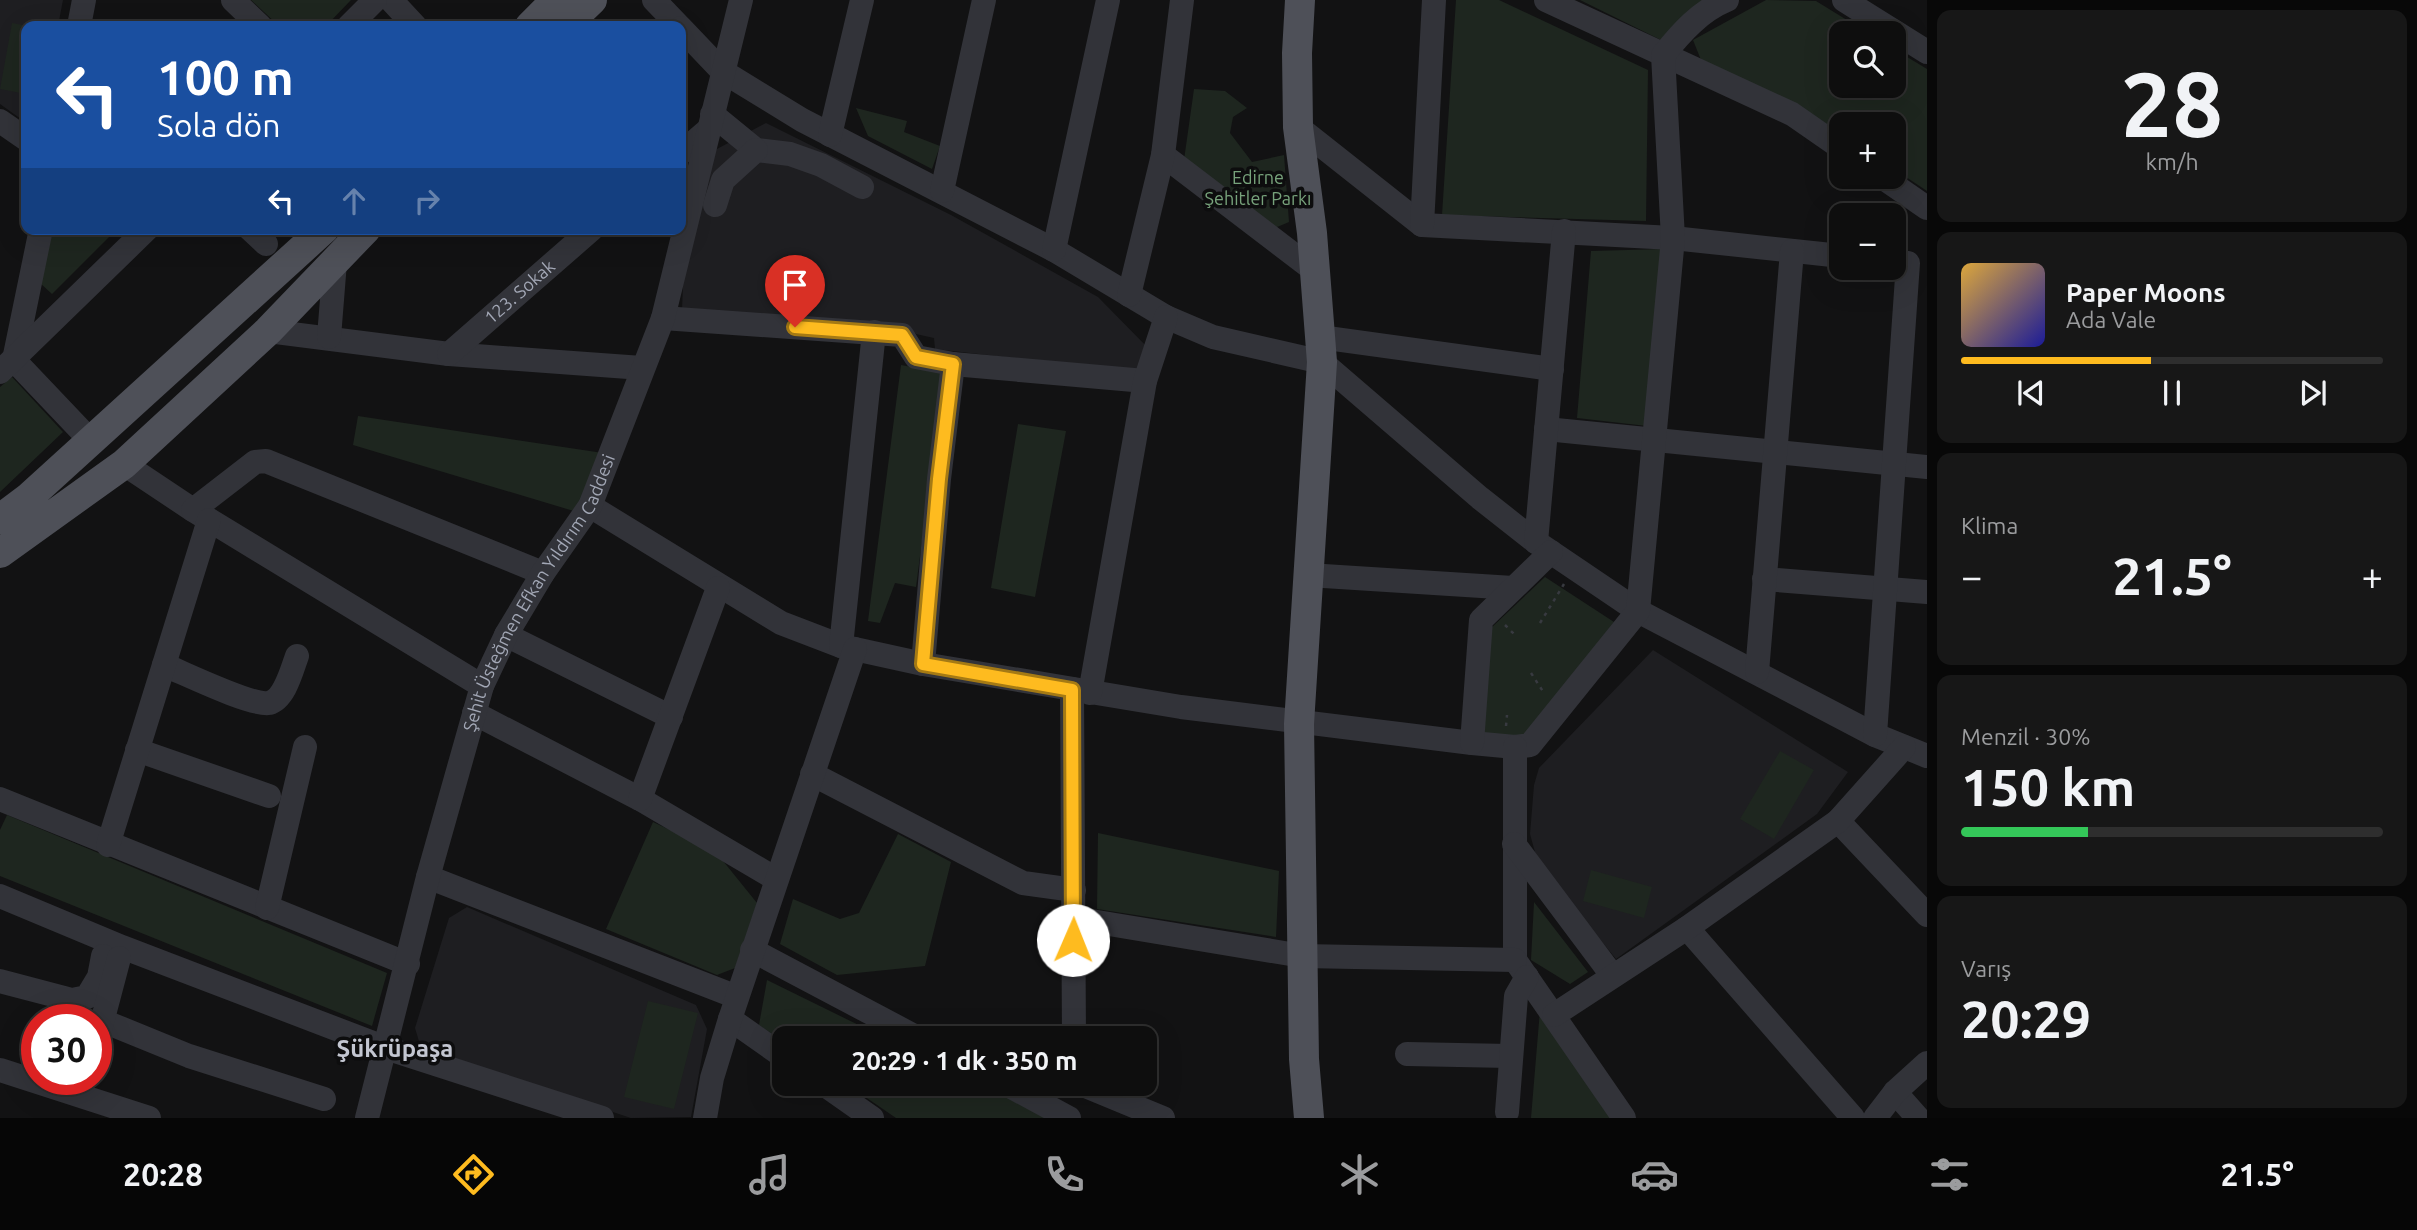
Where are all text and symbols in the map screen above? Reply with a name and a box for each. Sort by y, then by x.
map controls [1829,21,1906,280]
button: search [1829,21,1906,98]
icon: left [42,49,133,140]
text: 100 m [157,49,294,104]
text: 28 [2121,52,2223,154]
text: Sola dön [157,107,280,143]
button: + [1829,112,1906,189]
text: km/h [2145,149,2199,174]
park label: Edirne Şehitler Parkı [1205,167,1311,208]
icon: left [262,182,300,220]
icon: ahead [335,182,373,220]
icon: right [408,182,446,220]
button: − [1829,203,1906,280]
street label: 123. Sokak [480,255,558,327]
pin [765,255,825,327]
icon: arrive [776,266,814,304]
text: Paper Moons [2066,278,2225,307]
text: Ada Vale [2066,307,2156,332]
icon: previous [2012,374,2050,412]
icon: pause [2153,374,2191,412]
icon: next [2294,374,2332,412]
street label: Şehit Üsteğmen Efkan Yıldırım Caddesi [459,451,618,734]
text: Klima [1961,513,2018,538]
text: 21.5° [2112,547,2232,605]
text: − [1961,555,1982,597]
text: + [2362,555,2383,597]
text: Menzil · 30% [1961,724,2091,749]
text: 150 km [1961,758,2135,816]
position arrow [1036,903,1110,977]
text: Varış [1961,956,2011,981]
text: 20:29 [1961,990,2091,1048]
speed limit sign: 30 [21,1004,112,1095]
district label: Şükrüpaşa [337,1035,453,1062]
text: 20:29 · 1 dk · 350 m [851,1046,1078,1075]
icon: directions [449,1150,498,1199]
icon: music [745,1150,794,1199]
icon: phone [1040,1150,1089,1199]
icon: climate [1335,1150,1384,1199]
icon: car [1630,1150,1679,1199]
icon: filters [1925,1150,1974,1199]
text: 20:28 [123,1156,203,1192]
text: 21.5° [2220,1156,2294,1192]

